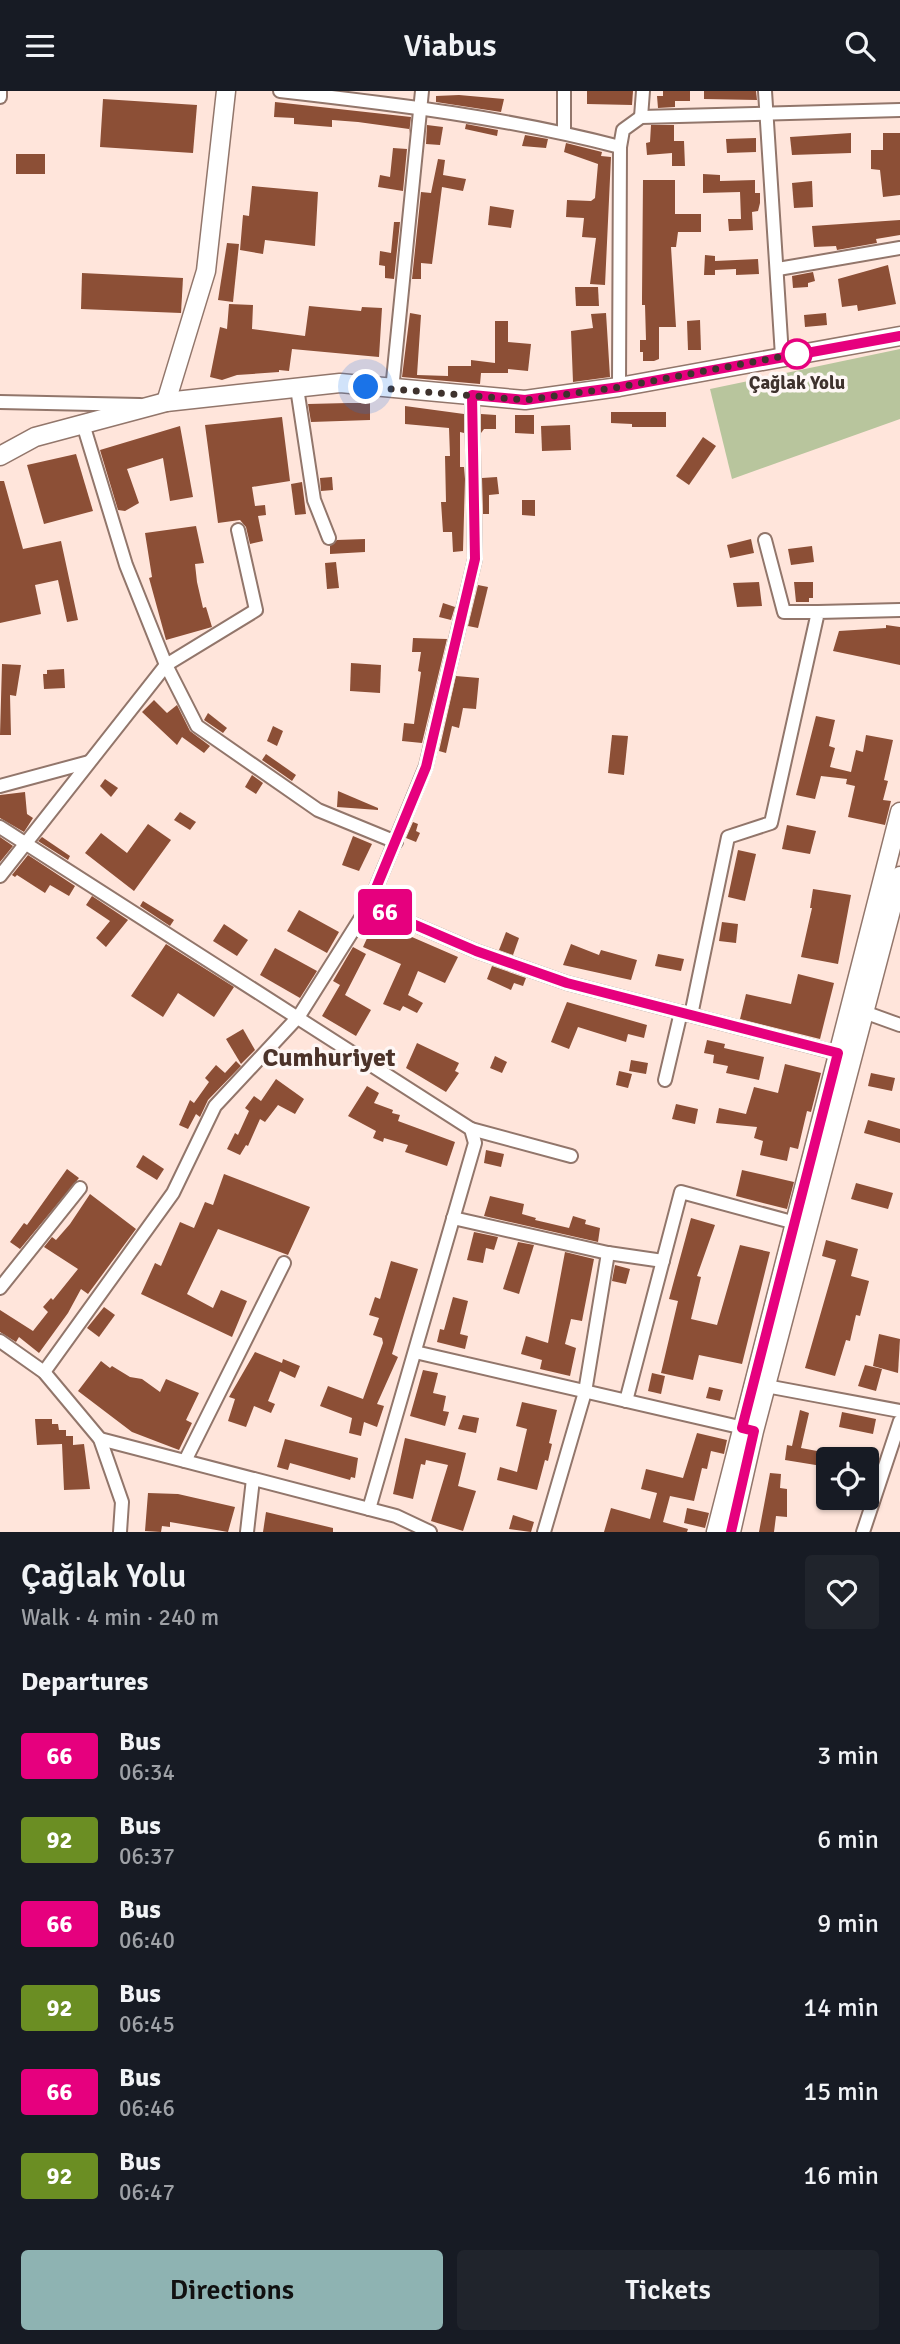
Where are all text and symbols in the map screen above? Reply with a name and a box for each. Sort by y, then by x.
text: Viabus [404,26,497,65]
icon: menu [21,27,59,65]
icon: search [841,27,879,65]
marker: Çağlak Yolu [782,339,812,369]
your location [348,369,383,404]
place label: Çağlak Yolu [749,371,845,395]
line badge: 66 [354,889,416,935]
text: 66 [372,897,398,927]
district label: Cumhuriyet [262,1042,396,1074]
map controls [816,1447,879,1510]
button: locate [816,1447,879,1510]
button: heart [805,1555,879,1629]
text: Çağlak Yolu [21,1556,186,1597]
text: Walk · 4 min · 240 m [21,1603,219,1632]
text: Departures [21,1666,148,1698]
text: Bus [119,1726,161,1758]
text: 3 min [817,1740,879,1772]
text: 66 [47,1741,72,1771]
text: 06:34 [119,1758,175,1787]
text: Bus [119,1810,161,1842]
text: 6 min [817,1824,879,1856]
text: 92 [47,1825,72,1855]
text: 06:37 [119,1842,175,1871]
text: Bus [119,1894,161,1926]
text: 9 min [817,1908,879,1940]
text: 66 [47,1909,72,1939]
text: 06:40 [119,1926,175,1955]
text: Bus [119,1978,161,2010]
text: 14 min [803,1992,879,2024]
text: 92 [47,1993,72,2023]
text: 06:45 [119,2010,175,2039]
text: Bus [119,2062,161,2094]
text: 15 min [803,2076,879,2108]
text: 66 [47,2077,72,2107]
text: 06:46 [119,2094,175,2123]
text: Bus [119,2146,161,2178]
text: 16 min [803,2160,879,2192]
text: 92 [47,2161,72,2191]
text: 06:47 [119,2178,175,2207]
button: Directions [21,2250,443,2330]
button: Tickets [457,2250,879,2330]

